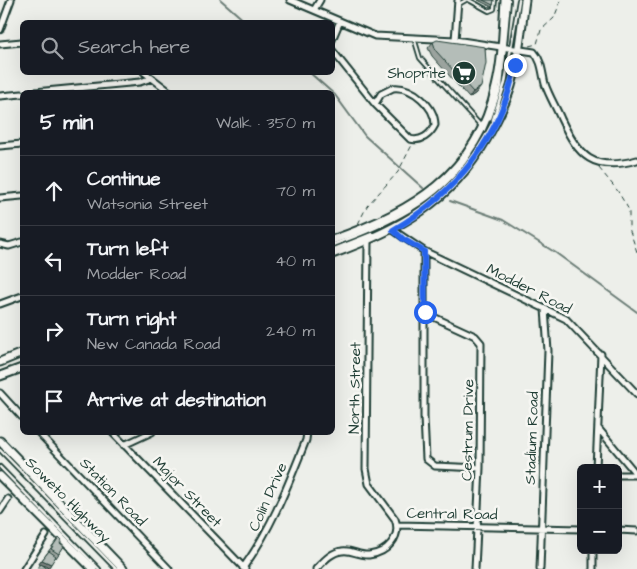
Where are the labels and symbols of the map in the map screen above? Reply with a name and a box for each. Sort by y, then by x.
route end [504,54,527,77]
supermarket icon: Shoprite [451,60,477,86]
place label: Shoprite [387,63,446,84]
street label: Modder Road [483,259,576,320]
route start [414,301,437,324]
street label: North Street [344,342,366,434]
street label: Cestrum Drive [457,379,479,481]
street label: Stadium Road [520,391,544,485]
street label: Major Street [148,452,226,532]
street label: Soweto Highway [20,453,115,548]
street label: Station Road [75,453,151,531]
street label: Colin Drive [243,459,293,535]
street label: Central Road [406,503,498,525]

